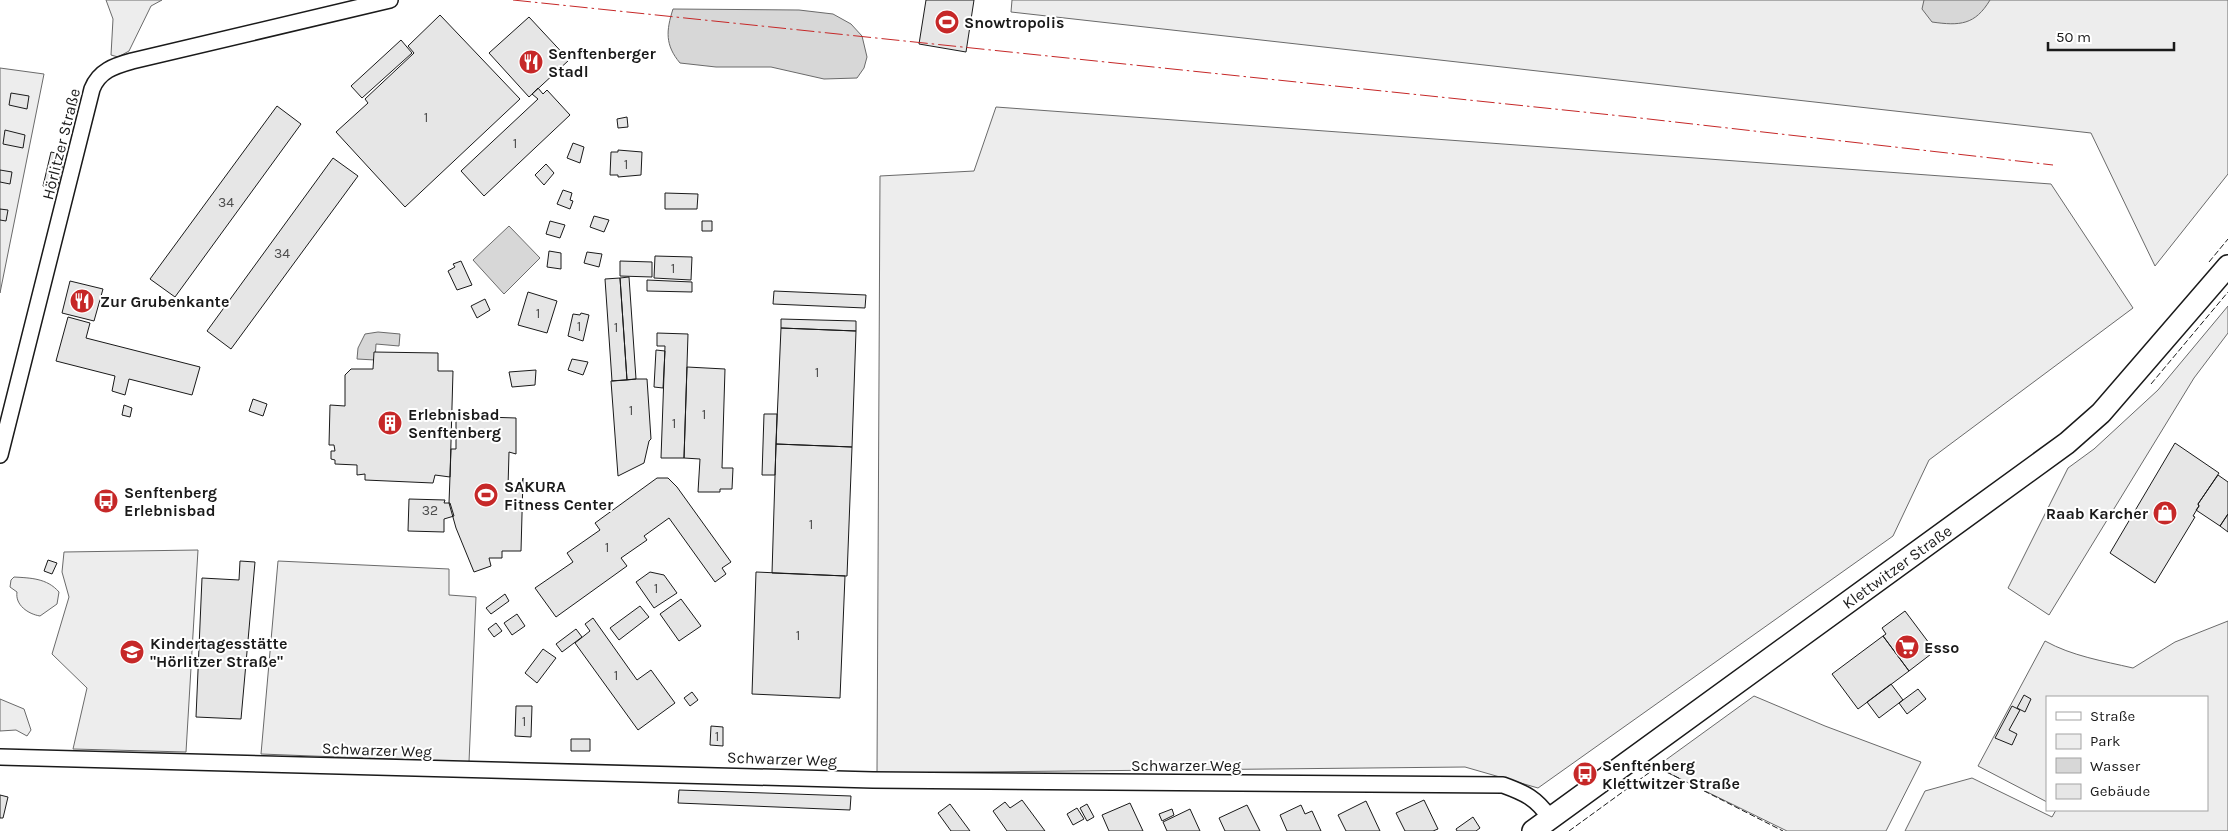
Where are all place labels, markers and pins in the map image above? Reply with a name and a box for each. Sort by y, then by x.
sports icon: Snowtropolis [934,9,960,35]
place label: Snowtropolis [964,13,1064,32]
place label: Senftenberger Stadl [548,44,657,81]
restaurant icon: Senftenberger Stadl [518,49,544,75]
restaurant icon: Zur Grubenkante [69,288,95,314]
place label: Zur Grubenkante [100,292,229,311]
place label: Erlebnisbad Senftenberg [408,405,501,442]
building icon: Erlebnisbad Senftenberg [377,410,403,436]
place label: SAKURA Fitness Center [504,477,614,514]
sports icon: SAKURA Fitness Center [473,482,499,508]
place label: Senftenberg Erlebnisbad [124,483,217,520]
bus stop icon: Senftenberg Erlebnisbad [93,488,119,514]
shop icon: Raab Karcher [2152,500,2178,526]
place label: Raab Karcher [2046,504,2149,523]
place label: Kindertagesstätte "Hörlitzer Straße" [150,634,287,671]
supermarket icon: Esso [1894,634,1920,660]
place label: Esso [1924,638,1959,657]
school or university icon: Kindertagesstätte "Hörlitzer Straße" [119,639,145,665]
place label: Senftenberg Klettwitzer Straße [1602,756,1740,793]
bus stop icon: Senftenberg Klettwitzer Straße [1572,761,1598,787]

